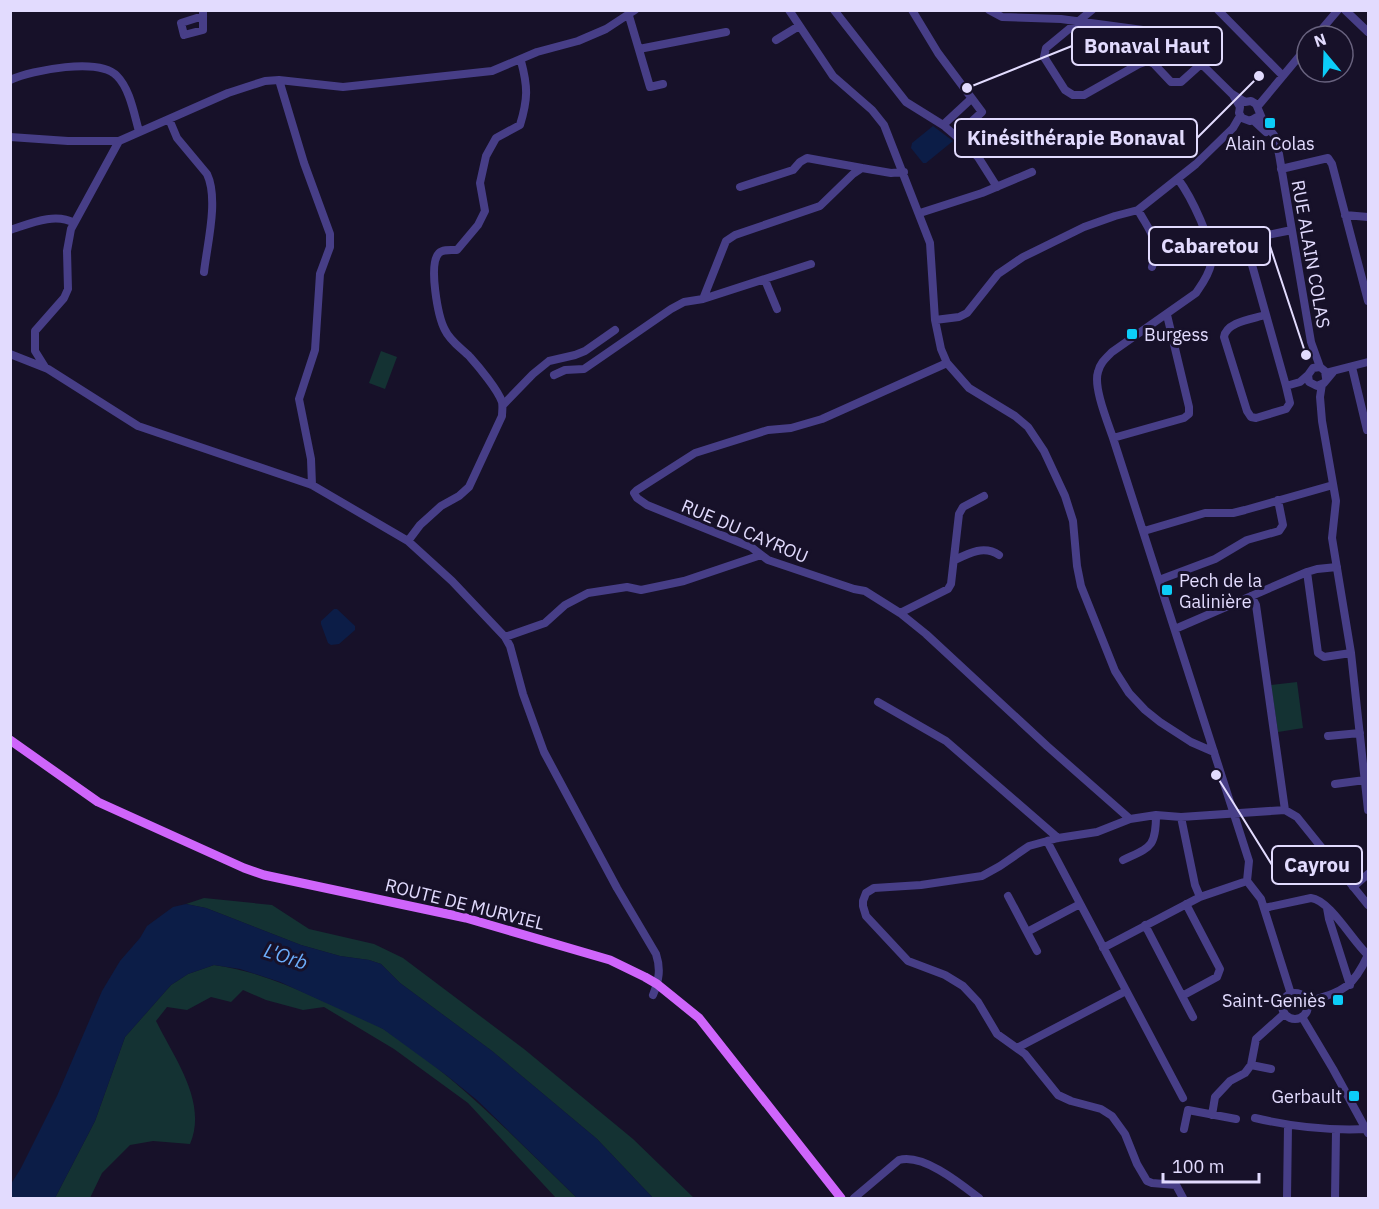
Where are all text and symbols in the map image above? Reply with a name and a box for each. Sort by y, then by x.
north arrow [1295,24,1355,84]
callout: Bonaval Haut [1072,27,1222,65]
text: N [1311,28,1329,51]
text: Bonaval Haut [1084,32,1210,59]
marker: Alain Colas [1263,116,1277,130]
callout: Kinésithérapie Bonaval [955,119,1197,157]
text: Kinésithérapie Bonaval [967,124,1185,151]
place label: Alain Colas [1225,132,1315,155]
street label: RUE ALAIN COLAS [1287,178,1335,330]
callout: Cabaretou [1149,227,1270,265]
text: Cabaretou [1161,232,1259,259]
place label: Burgess [1144,323,1209,346]
marker: Burgess [1125,327,1139,341]
street label: RUE DU CAYROU [678,494,812,568]
place label: Pech de la Galinière [1179,569,1262,613]
marker: Pech de la Galinière [1160,583,1174,597]
callout: Cayrou [1272,846,1362,884]
text: Cayrou [1284,851,1350,878]
street label: ROUTE DE MURVIEL [383,873,547,935]
water label: L'Orb [261,936,311,976]
place label: Saint-Geniès [1222,989,1326,1012]
marker: Saint-Geniès [1331,993,1345,1007]
place label: Gerbault [1272,1085,1342,1108]
marker: Gerbault [1347,1089,1361,1103]
scale bar [1163,1146,1259,1184]
text: 100 m [1172,1155,1224,1178]

